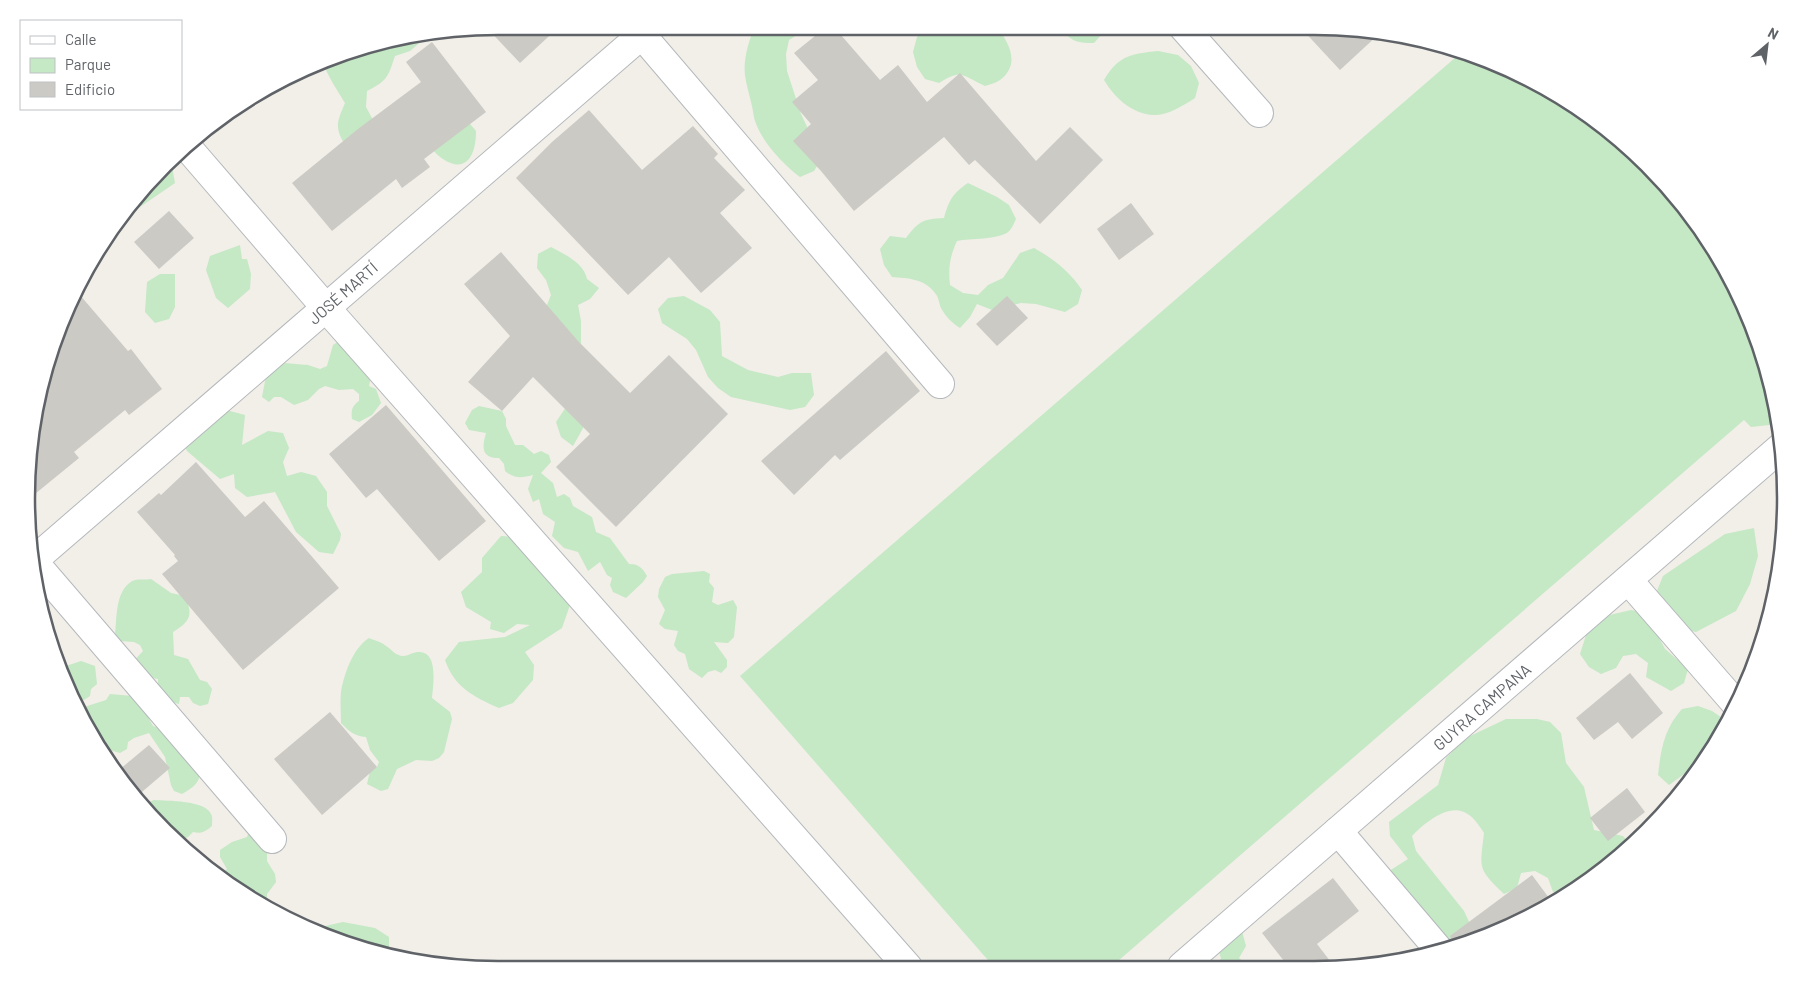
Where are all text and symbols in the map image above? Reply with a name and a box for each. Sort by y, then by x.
legend [20,20,182,110]
north arrow [1742,20,1792,70]
text: N [1765,23,1781,43]
text: Calle [65,30,97,48]
text: Parque [65,55,111,73]
text: Edificio [65,80,115,98]
street label: JOSÉ MARTÍ [304,257,381,328]
street label: GUYRA CAMPANA [1429,659,1534,754]

